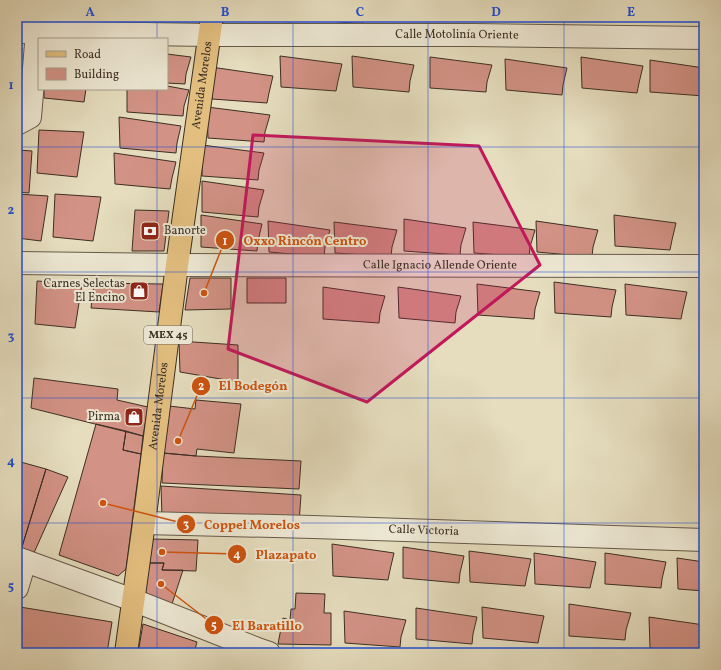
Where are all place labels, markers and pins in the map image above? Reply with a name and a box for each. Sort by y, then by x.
bank icon: Banorte [139,220,161,242]
place label: Banorte [164,223,206,239]
callout: Oxxo Rincón Centro [215,228,374,253]
place label: Carnes Selectas El Encino [43,276,125,306]
shop icon: Carnes Selectas El Encino [128,280,150,302]
callout: El Bodegón [191,373,296,398]
shop icon: Pirma [123,406,145,428]
place label: Pirma [88,409,120,425]
callout: Coppel Morelos [176,511,308,536]
callout: Plazapato [227,541,324,566]
callout: El Baratillo [204,613,310,638]

